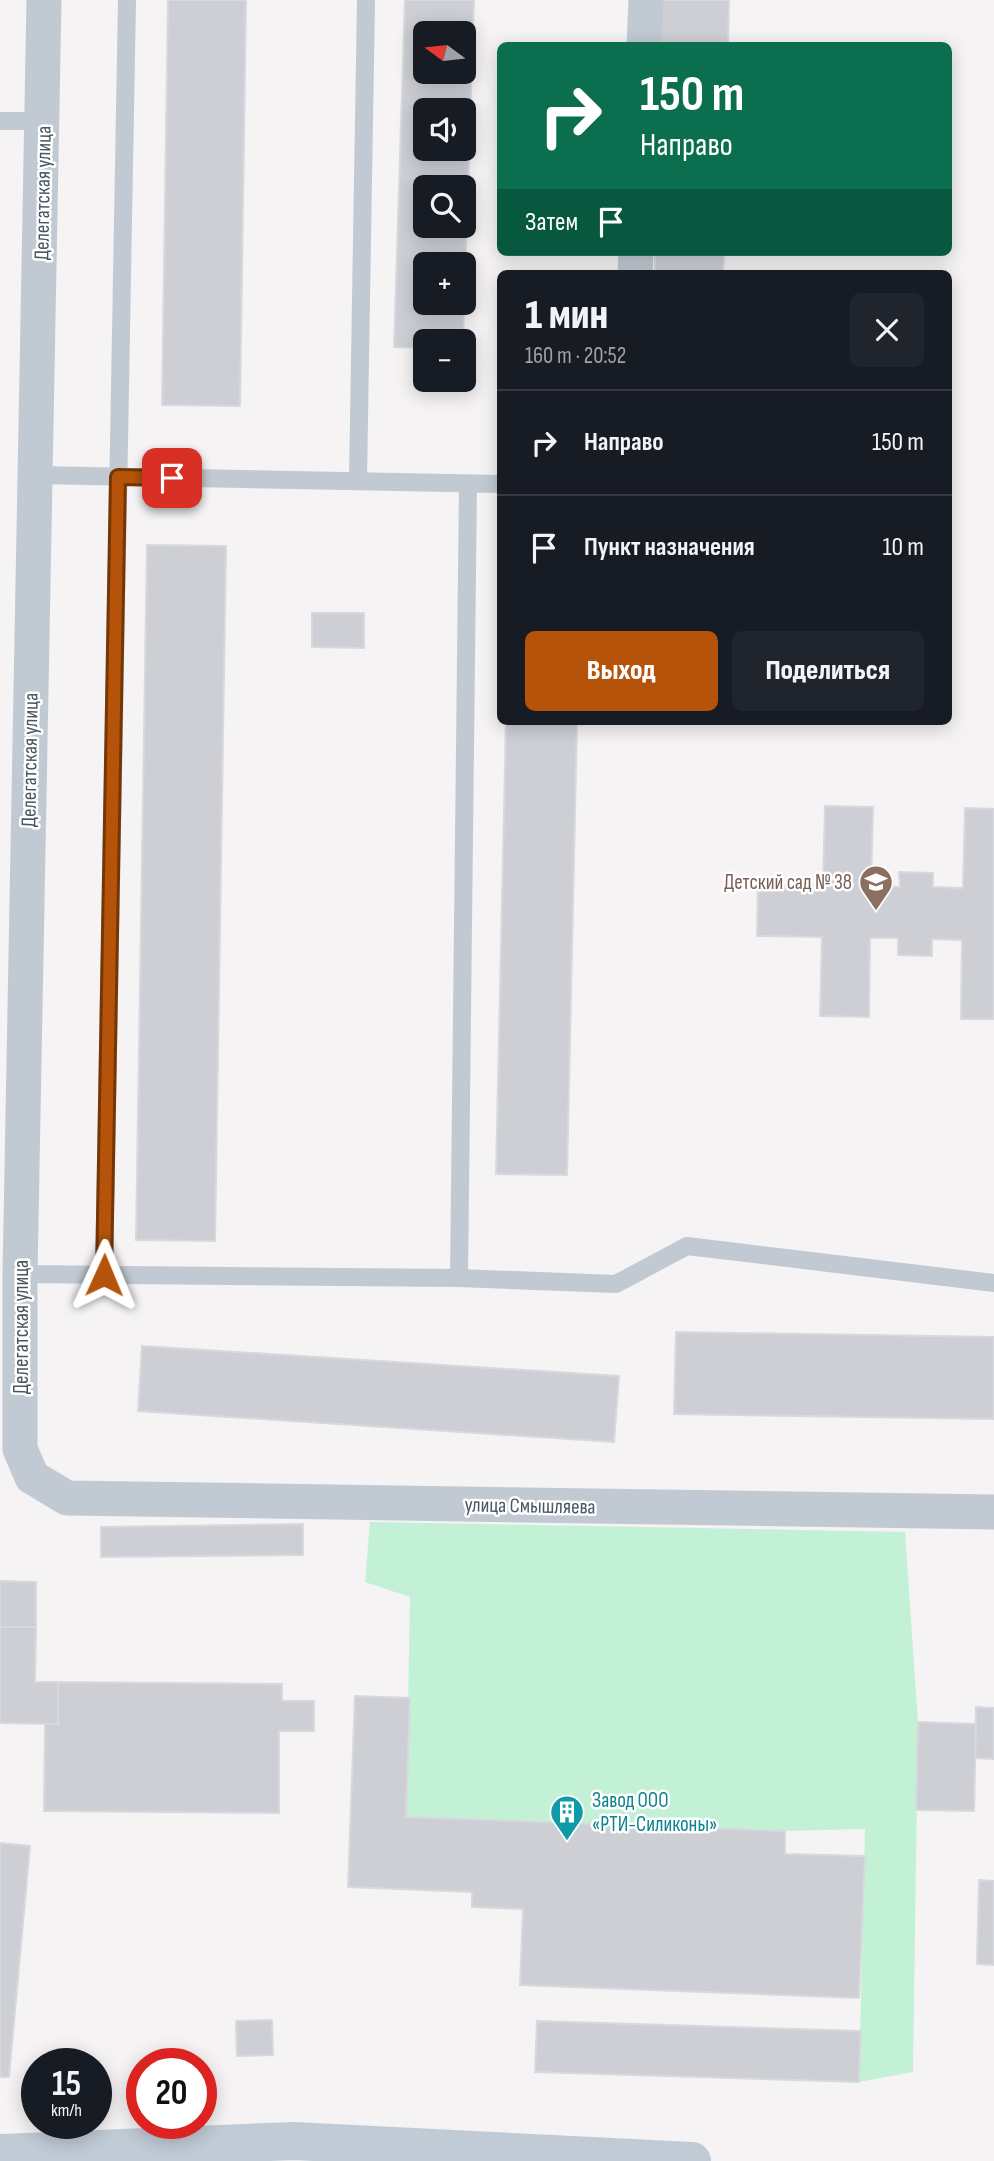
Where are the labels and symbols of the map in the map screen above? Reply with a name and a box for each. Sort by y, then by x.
north arrow [413,21,476,84]
street label: Делегатская улица [29,126,57,260]
pin [142,448,202,508]
street label: Делегатская улица [16,693,44,827]
school or university icon: Детский сад № 38 [857,863,895,912]
place label: Детский сад № 38 [724,870,852,895]
position arrow [67,1238,141,1312]
street label: Делегатская улица [9,1260,34,1394]
street label: улица Смышляева [464,1492,596,1520]
place label: Завод ООО «РТИ-Силиконы» [592,1788,717,1837]
building icon: Завод ООО «РТИ-Силиконы» [548,1793,586,1842]
speed limit sign: 20 [126,2048,217,2139]

